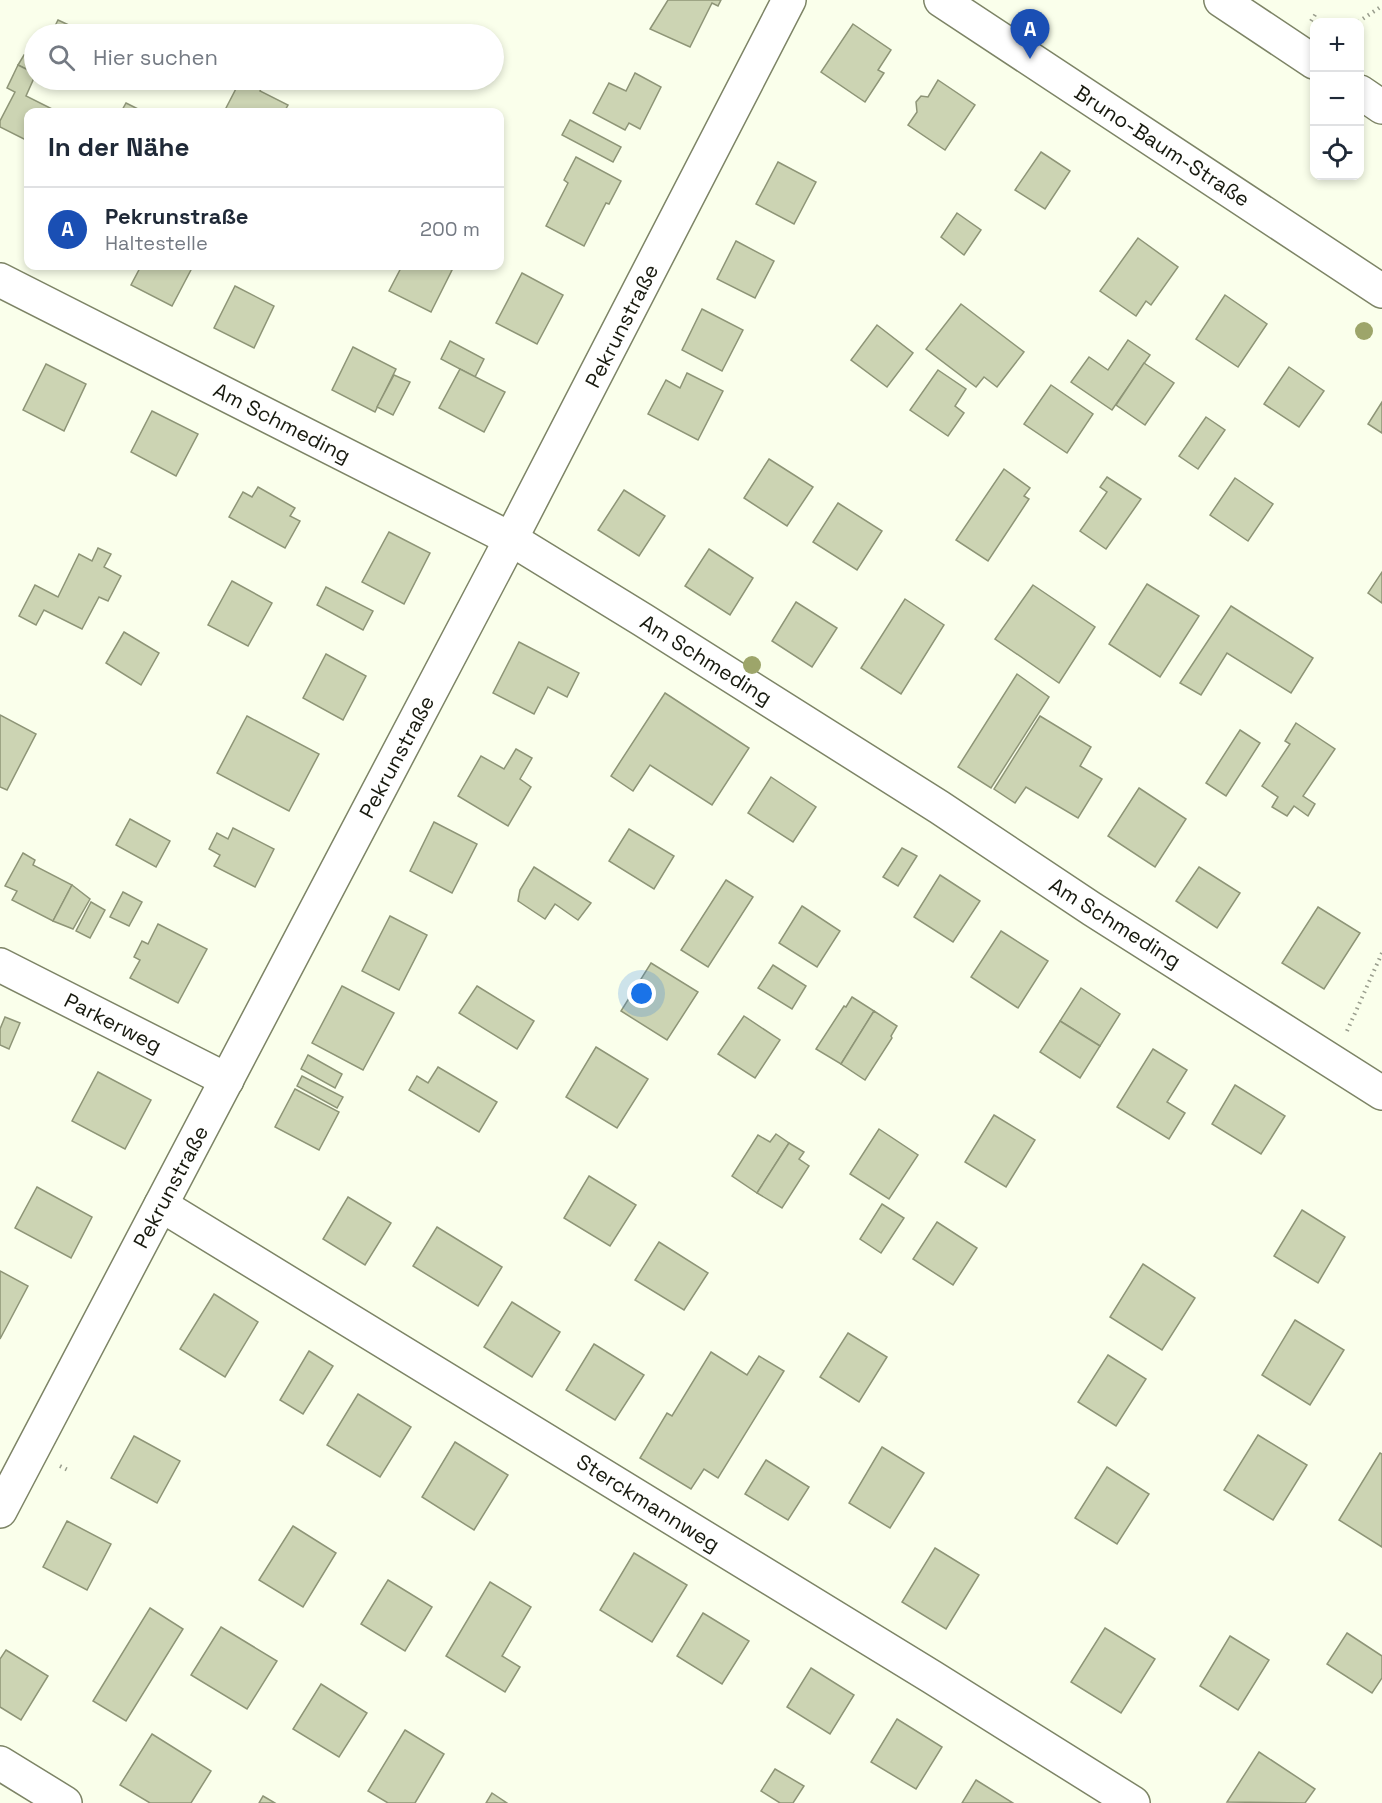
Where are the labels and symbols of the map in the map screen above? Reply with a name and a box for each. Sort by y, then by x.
pin: A [1010,10,1050,59]
street label: Bruno-Baum-Straße [1069,79,1255,212]
street label: Pekrunstraße [579,259,664,392]
street label: Am Schmeding [209,376,355,469]
street label: Am Schmeding [635,608,777,711]
street label: Pekrunstraße [353,691,440,823]
street label: Am Schmeding [1044,871,1186,974]
your location [627,979,656,1008]
street label: Parkerweg [60,986,167,1059]
street label: Pekrunstraße [127,1121,214,1253]
street label: Sterckmannweg [571,1448,725,1558]

